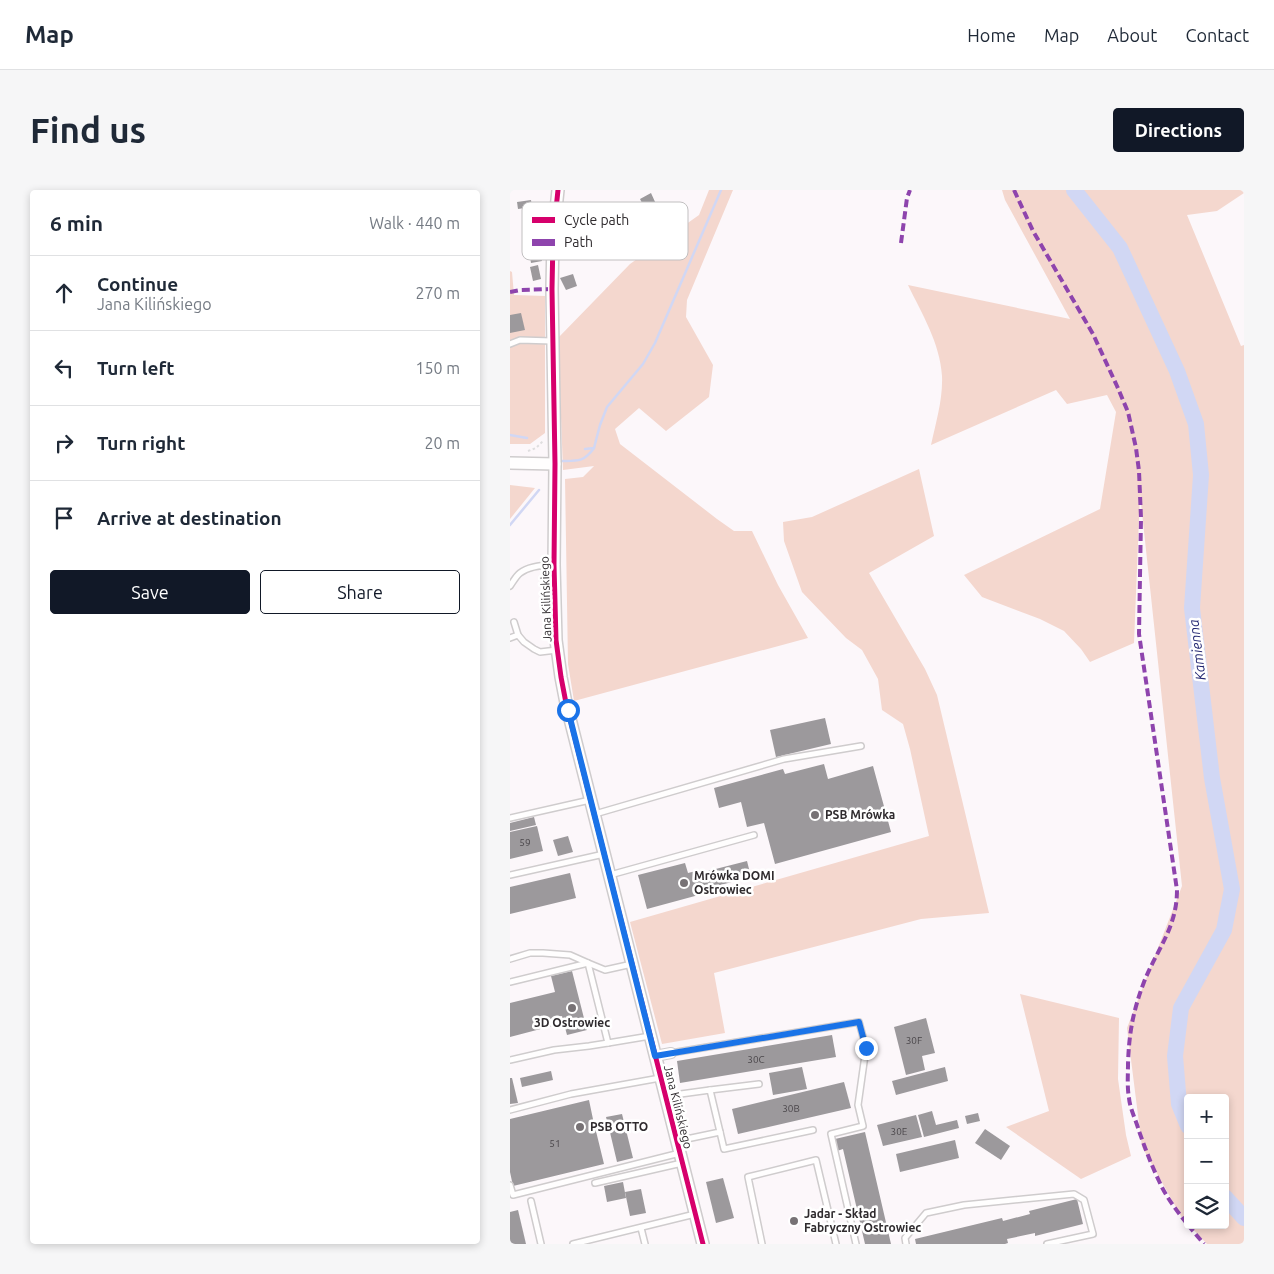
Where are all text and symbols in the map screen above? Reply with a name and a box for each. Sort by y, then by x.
text: Map [25,21,74,48]
text: Home [967,25,1016,45]
text: Map [1044,25,1079,45]
text: About [1107,25,1157,45]
text: Contact [1185,25,1249,45]
button: Directions [1113,108,1244,152]
text: Find us [30,110,146,150]
legend [522,202,688,260]
text: 6 min [50,211,103,235]
text: Cycle path [564,212,629,228]
text: Walk · 440 m [369,214,460,232]
text: Path [564,234,593,250]
text: Continue [97,273,178,295]
icon: ahead [50,279,78,307]
text: 270 m [415,284,460,302]
text: Jana Kilińskiego [97,295,212,313]
icon: left [50,354,78,382]
text: Turn left [97,357,175,379]
text: 150 m [415,359,460,377]
icon: right [50,429,78,457]
text: Turn right [97,432,185,454]
text: 20 m [424,434,460,452]
icon: arrive [50,504,78,532]
text: Arrive at destination [97,507,282,529]
street label: Jana Kilińskiego [538,556,553,642]
button: Save [50,570,250,614]
button: Share [260,570,460,614]
water label: Kamienna [1185,618,1209,681]
route start [557,699,580,722]
place label: PSB Mrówka [825,808,895,821]
marker: PSB Mrówka [809,809,821,821]
house number: 59 [519,837,531,848]
place label: Mrówka DOMI Ostrowiec [694,869,775,896]
marker: Mrówka DOMI Ostrowiec [678,877,690,889]
marker: 3D Ostrowiec [566,1002,578,1014]
place label: 3D Ostrowiec [534,1016,610,1029]
house number: 30F [906,1035,922,1046]
route end [855,1037,878,1060]
house number: 30C [747,1054,765,1065]
street label: Jana Kilińskiego [662,1064,695,1150]
map controls [1184,1094,1229,1229]
button: + [1184,1094,1229,1139]
house number: 30B [782,1103,800,1114]
place label: PSB OTTO [590,1120,648,1133]
marker: PSB OTTO [574,1121,586,1133]
house number: 30E [891,1126,908,1137]
house number: 51 [549,1138,561,1149]
button: − [1184,1139,1229,1184]
button: layers [1184,1184,1229,1229]
place label: Jadar - Skład Fabryczny Ostrowiec [804,1207,921,1234]
marker: Jadar - Skład Fabryczny Ostrowiec [788,1215,800,1227]

